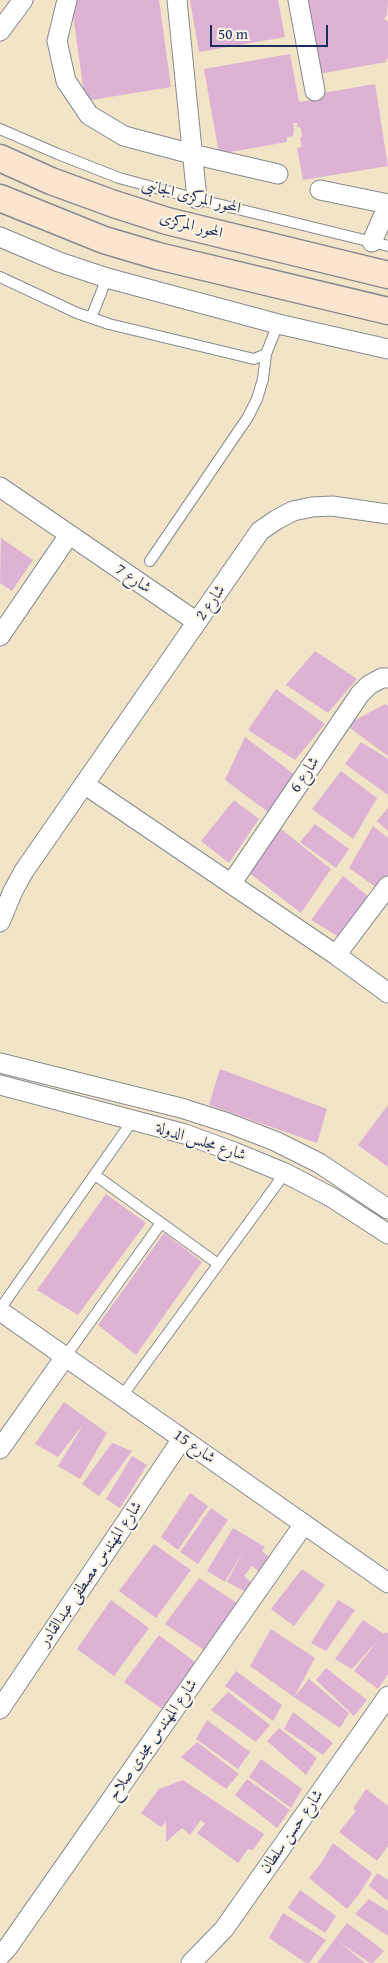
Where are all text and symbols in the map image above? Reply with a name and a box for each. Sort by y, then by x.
scale bar [213,15,330,47]
text: 50 m [218,23,248,44]
street label: المحور المركزى الجانبى [139,175,243,219]
street label: المحور المركزى [157,208,225,244]
street label: شارع 7 [111,560,155,598]
street label: شارع 2 [192,582,230,624]
street label: شارع 6 [286,753,324,797]
street label: شارع مجلس الدولة [154,1118,248,1166]
street label: شارع 15 [169,1426,219,1468]
street label: شارع المهندس مصطفى عبدالقادر [35,1498,147,1650]
street label: شارع المهندس مجدى صلاح [104,1676,202,1804]
street label: شارع حسن سلطان [256,1786,328,1878]

